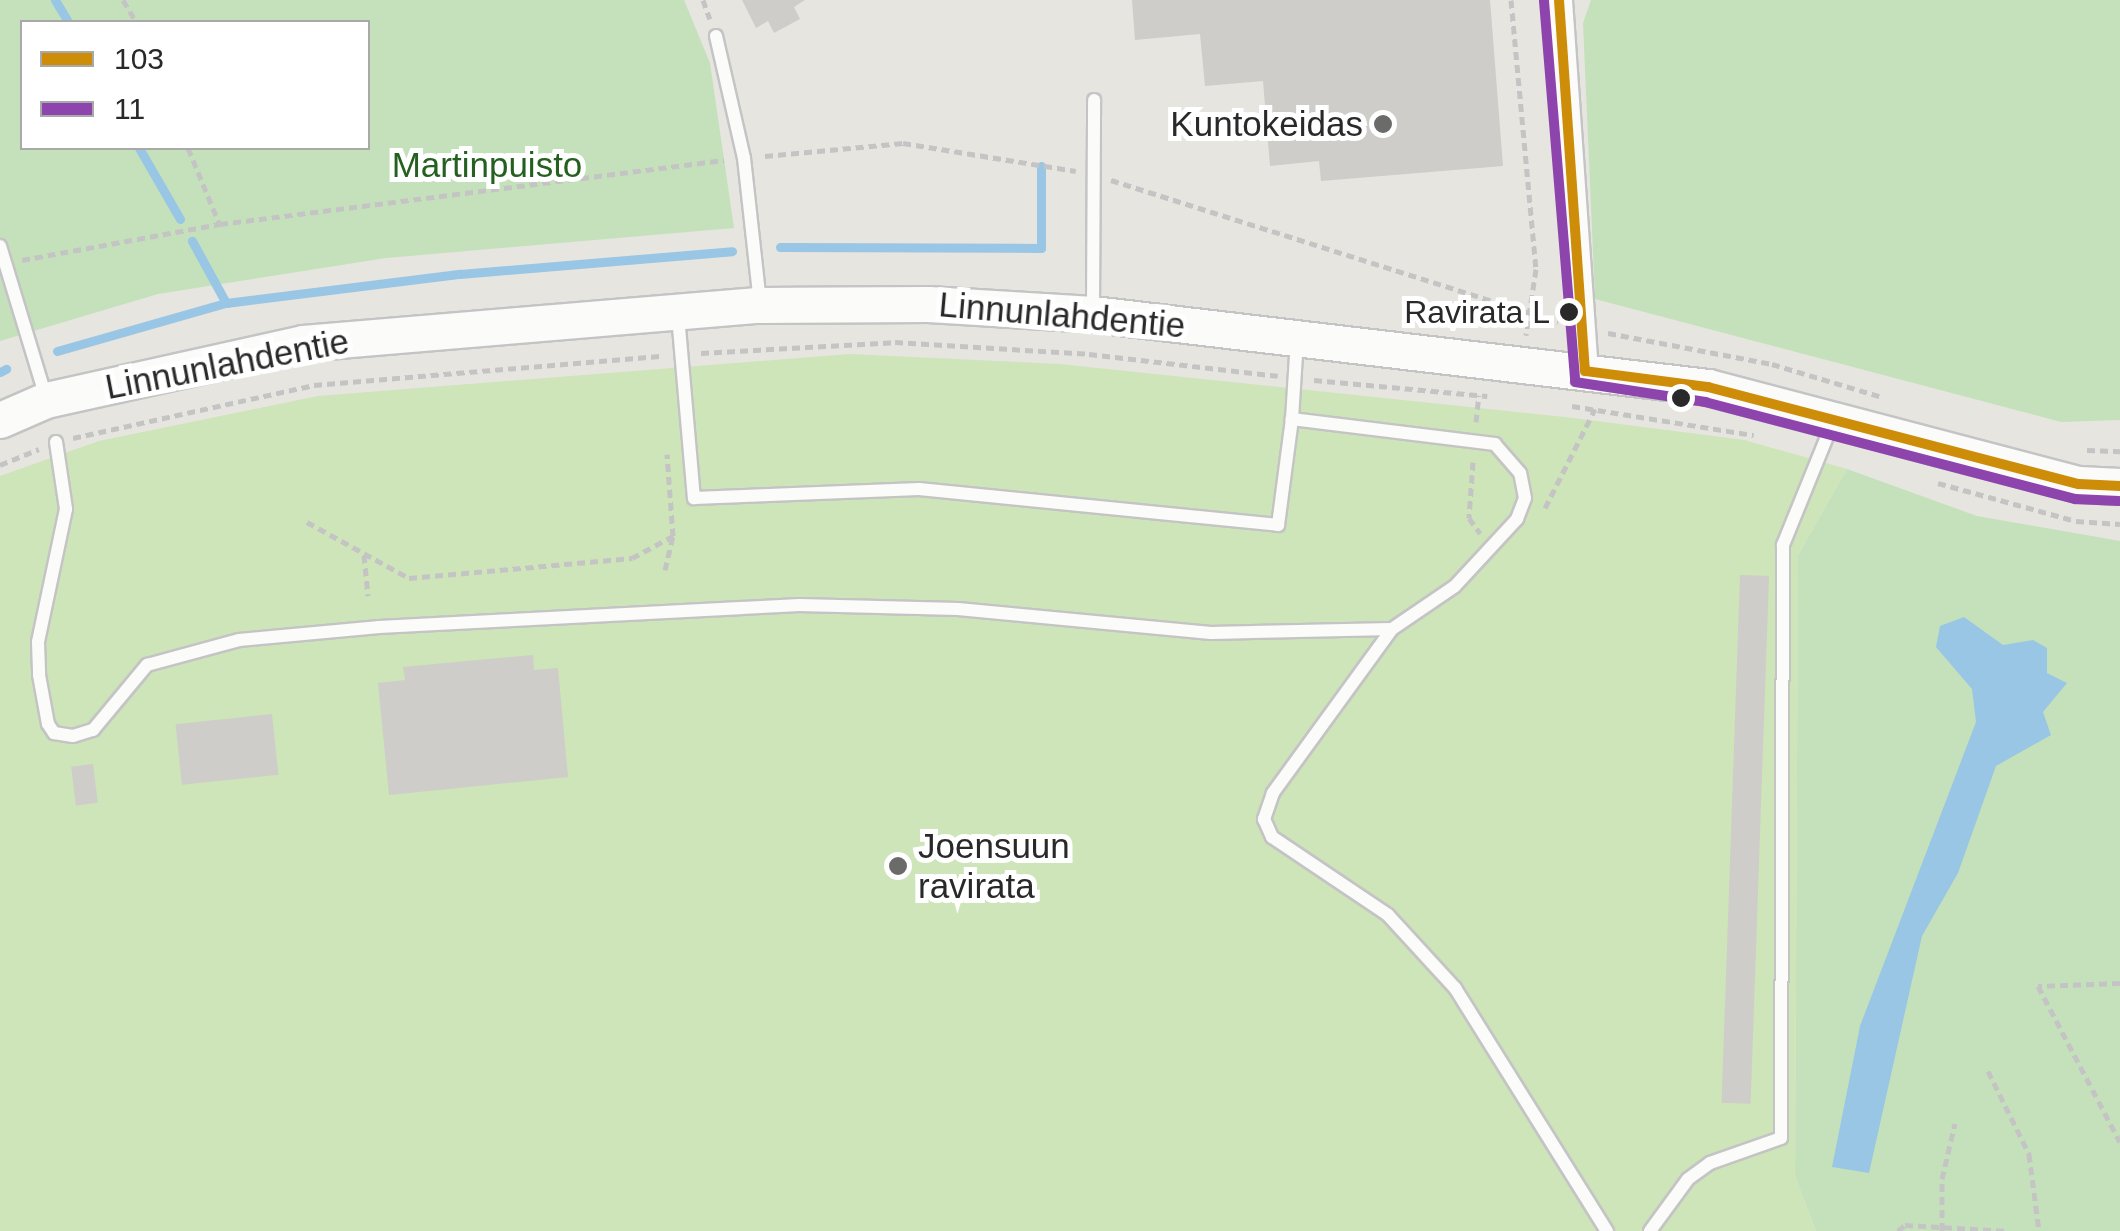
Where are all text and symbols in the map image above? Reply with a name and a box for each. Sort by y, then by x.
legend [20,20,370,150]
text: 103 [114,42,164,75]
text: 11 [114,92,145,125]
place label: Kuntokeidas [1170,103,1363,145]
marker: Kuntokeidas [1372,113,1394,135]
park label: Martinpuisto [392,144,582,186]
street label: Linnunlahdentie [937,283,1187,347]
place label: Ravirata L [1404,293,1550,331]
marker: Ravirata L [1559,302,1579,322]
street label: Linnunlahdentie [102,320,352,408]
unlabelled marker [1671,388,1691,408]
place label: Joensuun ravirata [918,825,1070,907]
marker: Joensuun ravirata [887,855,909,877]

